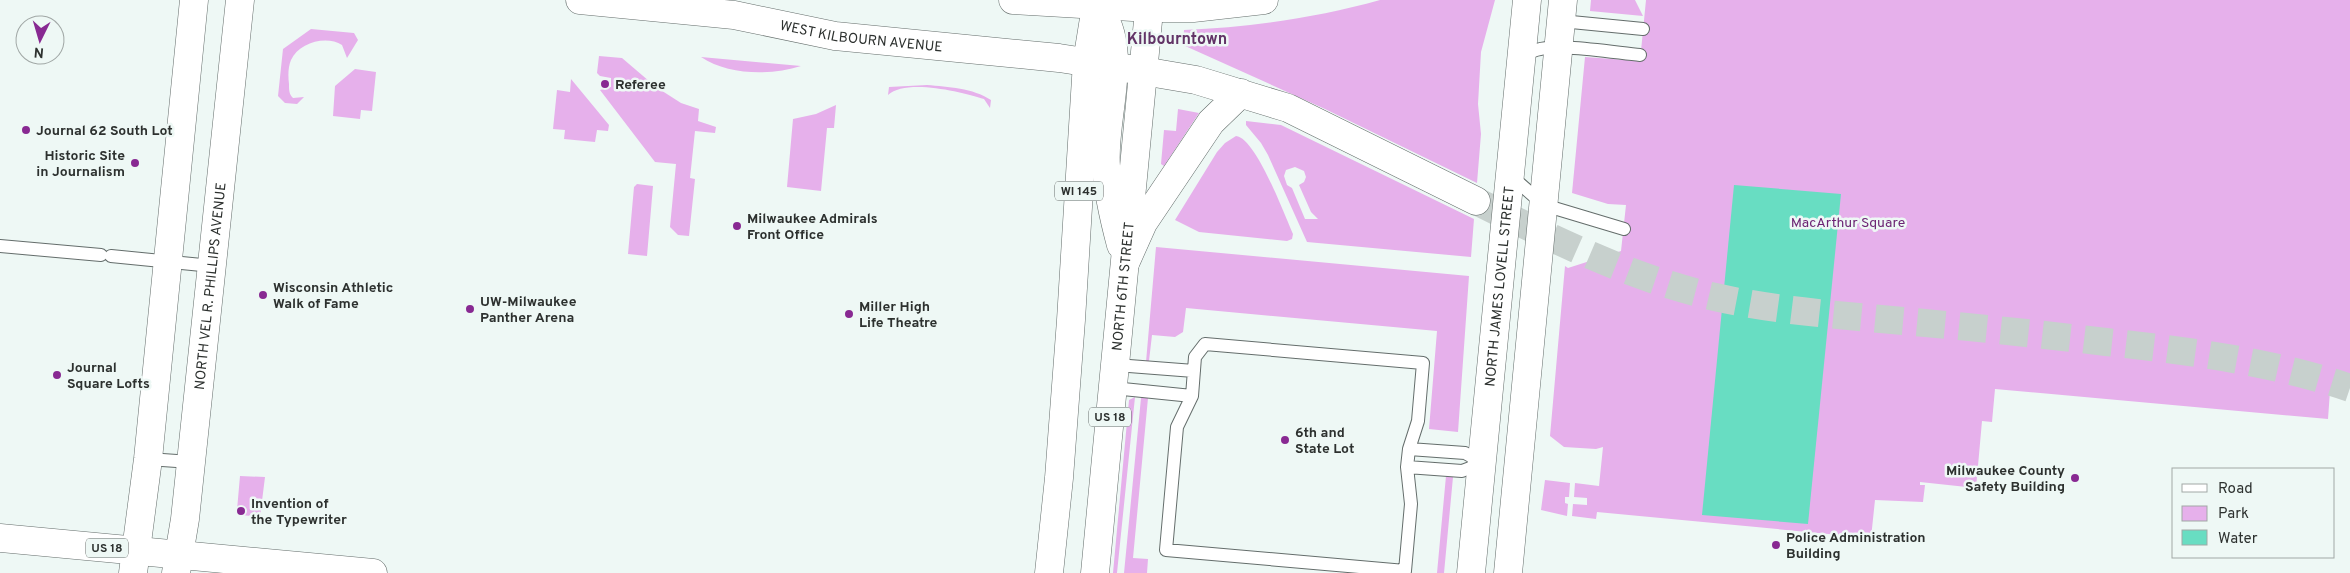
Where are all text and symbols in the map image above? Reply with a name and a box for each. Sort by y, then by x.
north arrow [15,15,65,65]
street label: WEST KILBOURN AVENUE [778,18,943,57]
district label: Kilbourntown [1127,30,1227,50]
text: N [33,43,45,60]
place label: Referee [615,77,666,94]
marker: Referee [599,78,611,90]
place label: Journal 62 South Lot [36,123,173,140]
marker: Journal 62 South Lot [20,124,32,136]
place label: Historic Site in Journalism [36,148,125,181]
marker: Historic Site in Journalism [129,157,141,169]
street label: NORTH VEL R. PHILLIPS AVENUE [192,182,231,391]
road number: WI 145 [1055,182,1103,200]
street label: NORTH JAMES LOVELL STREET [1482,185,1519,388]
place label: Milwaukee Admirals Front Office [747,211,878,244]
park label: MacArthur Square [1791,215,1905,232]
marker: Milwaukee Admirals Front Office [731,220,743,232]
street label: NORTH 6TH STREET [1109,221,1139,352]
place label: Wisconsin Athletic Walk of Fame [273,280,393,313]
marker: Wisconsin Athletic Walk of Fame [257,289,269,301]
place label: UW-Milwaukee Panther Arena [480,294,577,327]
place label: Miller High Life Theatre [859,299,937,332]
marker: UW-Milwaukee Panther Arena [464,303,476,315]
marker: Miller High Life Theatre [843,308,855,320]
place label: Journal Square Lofts [67,360,150,393]
marker: Journal Square Lofts [51,369,63,381]
road number: US 18 [1089,408,1131,427]
place label: 6th and State Lot [1295,425,1354,458]
marker: 6th and State Lot [1279,434,1291,446]
place label: Milwaukee County Safety Building [1946,463,2065,496]
legend [2172,468,2335,558]
marker: Milwaukee County Safety Building [2069,472,2081,484]
text: Road [2218,480,2253,499]
place label: Invention of the Typewriter [251,496,347,529]
marker: Invention of the Typewriter [235,505,247,517]
text: Park [2218,505,2249,524]
place label: Police Administration Building [1786,530,1926,563]
text: Water [2218,530,2258,549]
road number: US 18 [86,538,128,558]
marker: Police Administration Building [1770,539,1782,551]

